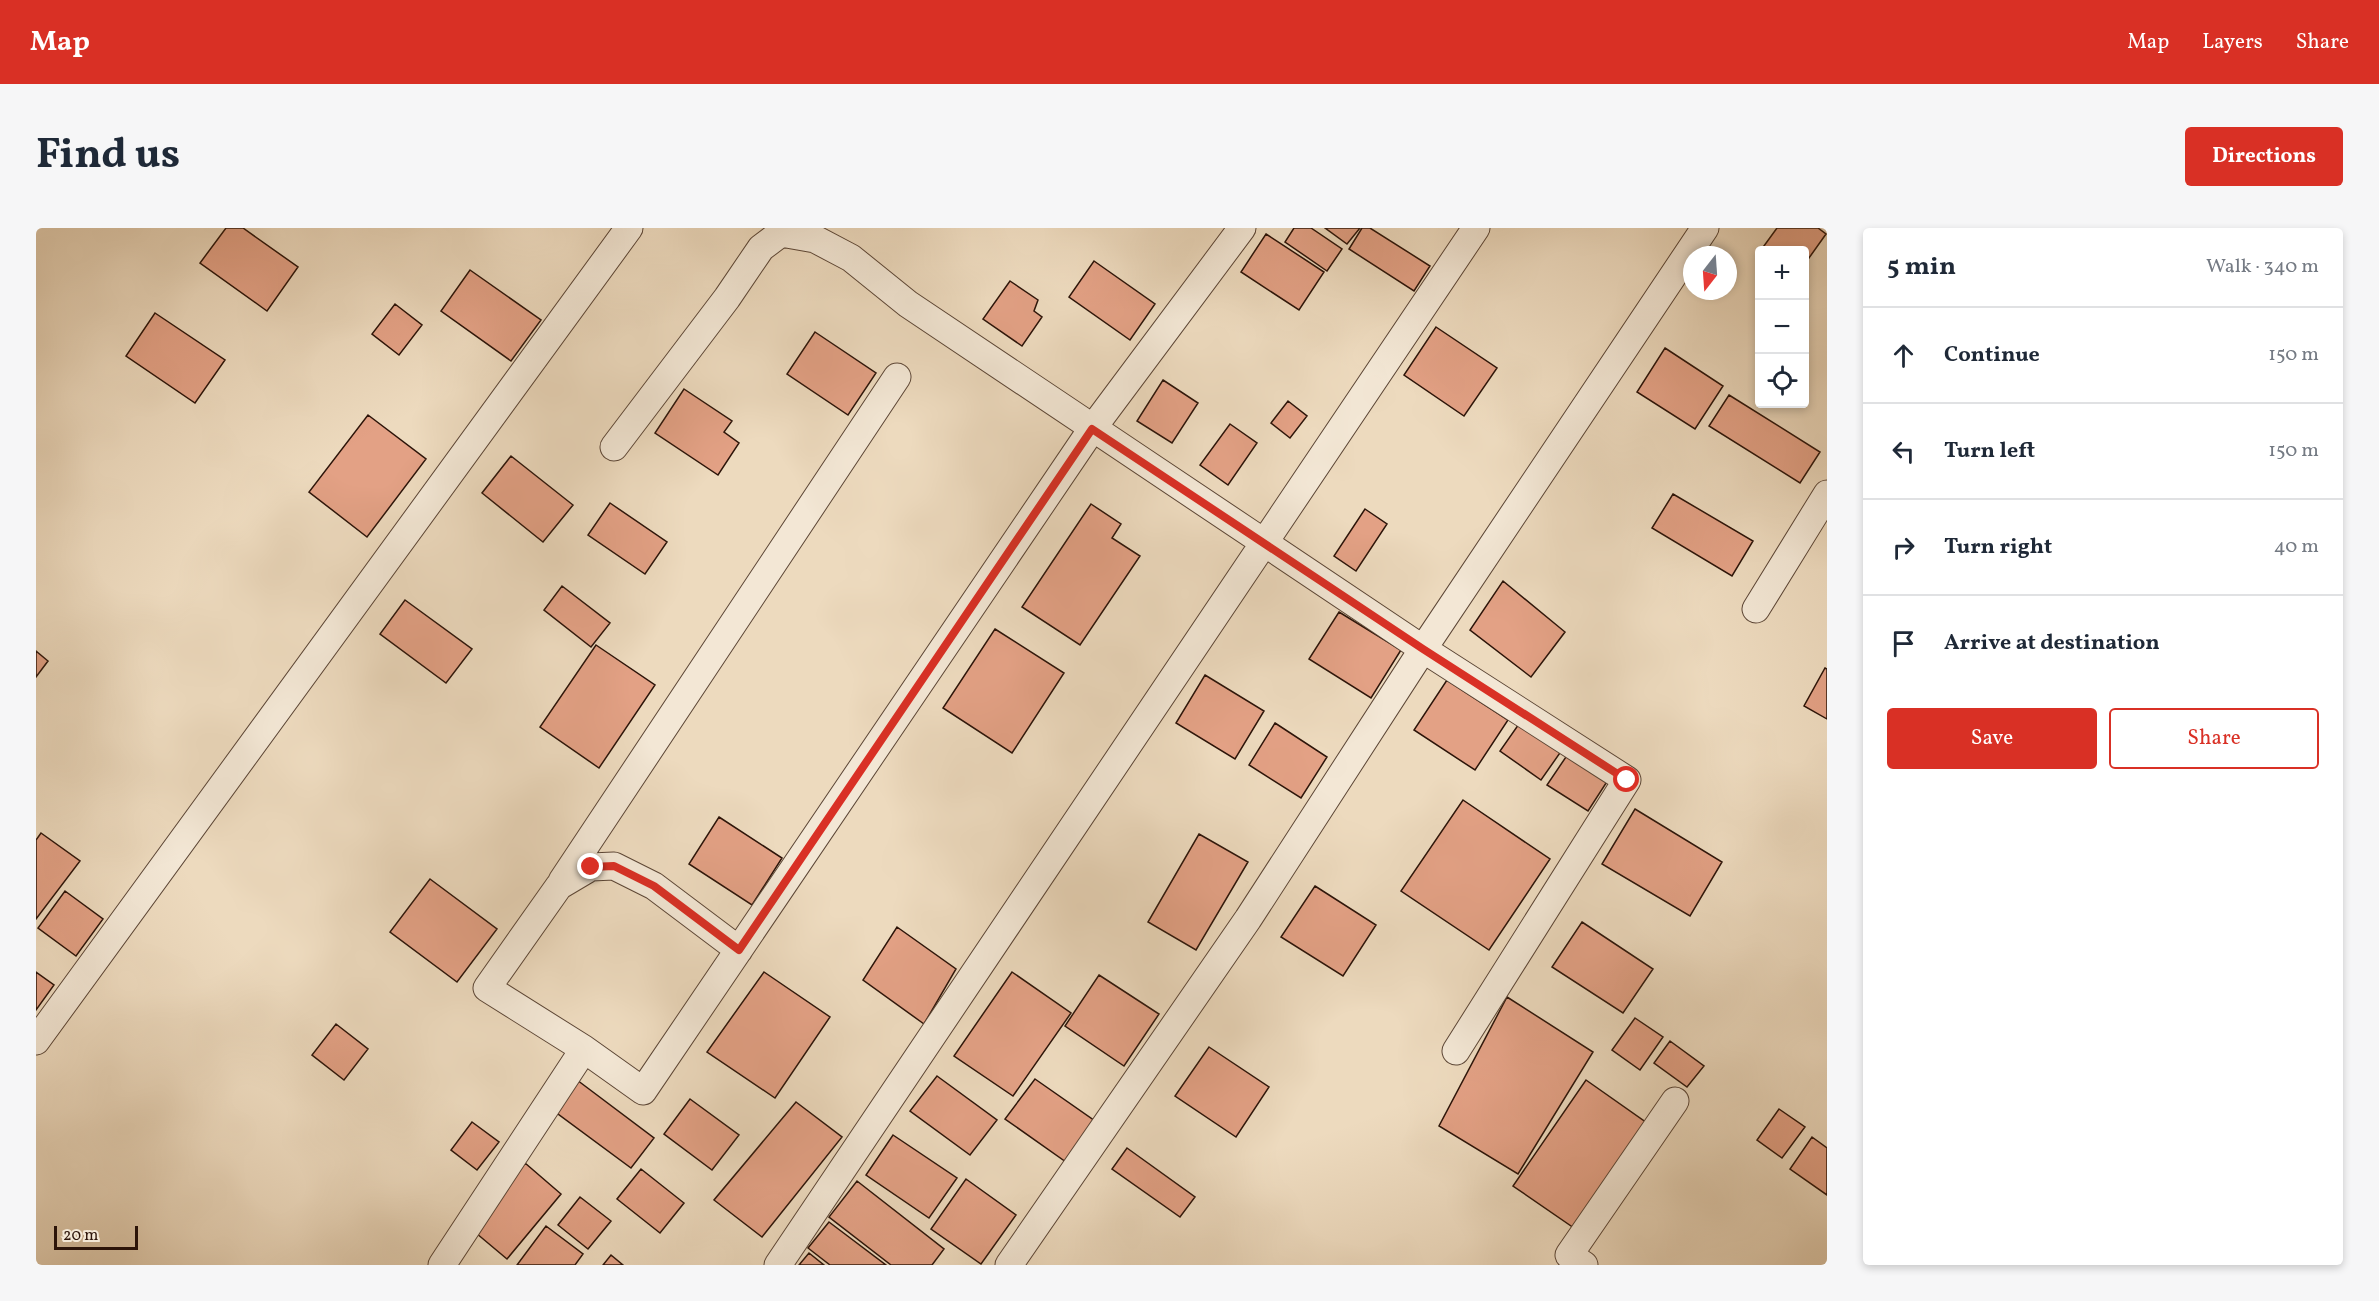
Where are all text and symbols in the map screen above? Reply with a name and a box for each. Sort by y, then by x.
text: Map [30,23,90,62]
text: Map [2127,28,2169,57]
text: Layers [2202,28,2263,57]
text: Share [2296,28,2349,57]
text: Find us [36,127,180,186]
button: Directions [2185,127,2343,186]
north arrow [1683,246,1737,300]
map controls [1755,246,1809,408]
button: + [1755,246,1809,300]
text: 5 min [1887,249,1956,285]
text: Walk · 340 m [2206,253,2319,281]
button: − [1755,300,1809,354]
icon: ahead [1887,339,1920,372]
text: Continue [1944,340,2040,371]
text: 150 m [2268,341,2319,369]
button: locate [1755,354,1809,408]
icon: left [1887,435,1920,468]
text: Turn left [1944,436,2035,467]
text: 150 m [2268,437,2319,465]
icon: right [1887,531,1920,564]
text: Turn right [1944,532,2052,563]
text: 40 m [2274,533,2319,561]
icon: arrive [1887,627,1920,660]
text: Arrive at destination [1944,628,2160,659]
button: Save [1887,708,2097,769]
button: Share [2109,708,2319,769]
route start [1613,766,1639,792]
route end [577,853,603,879]
scale bar [54,1223,138,1250]
text: 20 m [63,1225,98,1247]

